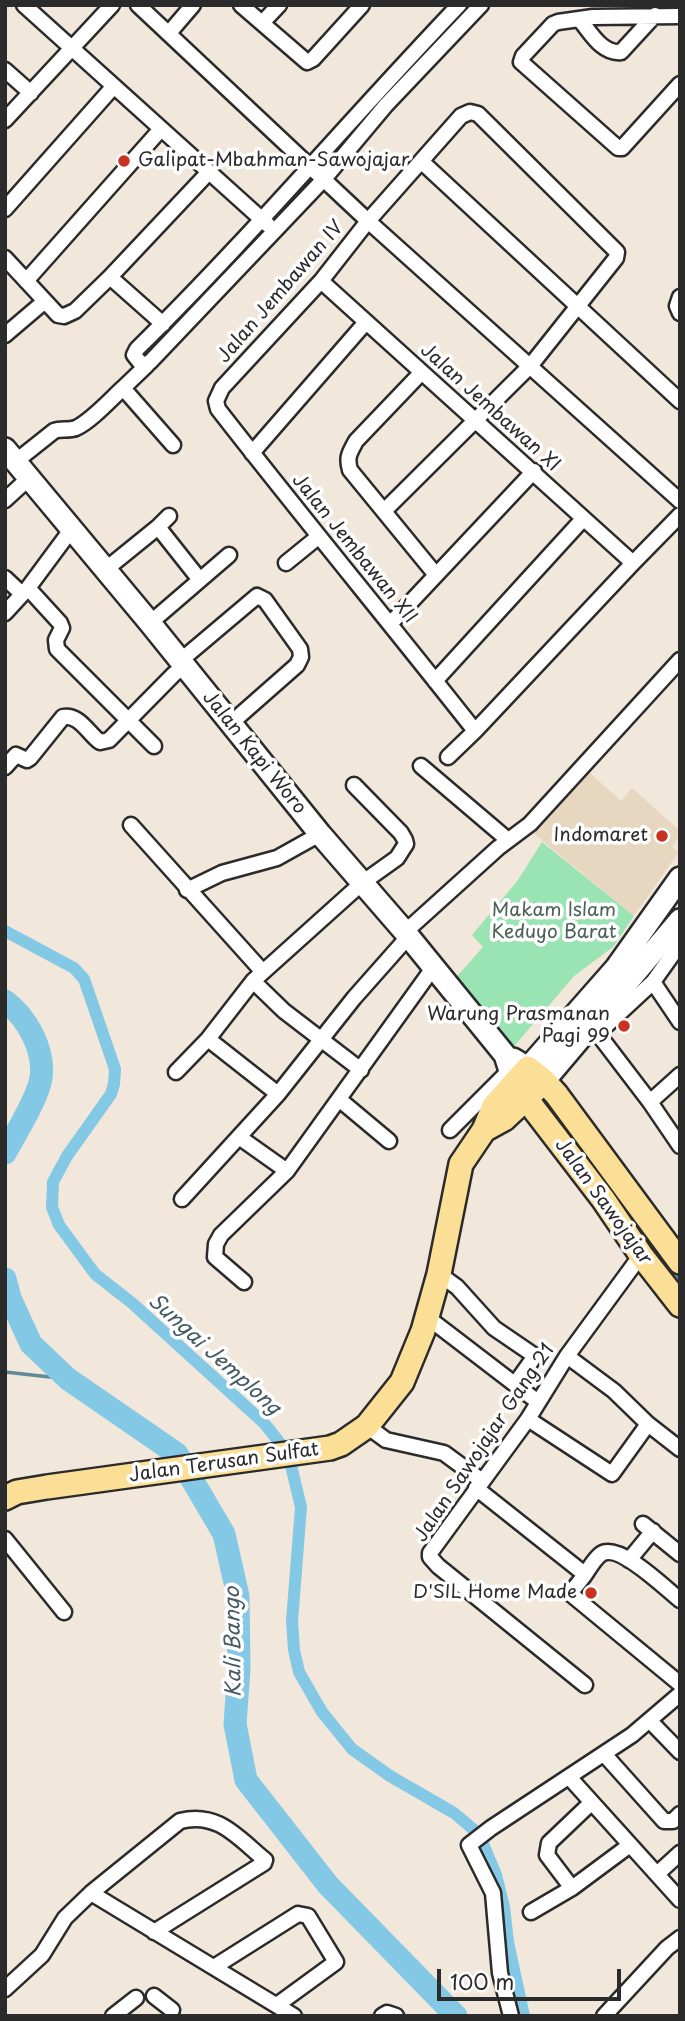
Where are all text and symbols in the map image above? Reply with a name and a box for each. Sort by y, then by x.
place label: Galipat-Mbahman-Sawojajar [138,150,409,172]
marker: Galipat-Mbahman-Sawojajar [116,153,132,169]
street label: Jalan Jembawan IV [213,216,349,368]
street label: Jalan Jembawan XI [415,339,565,477]
street label: Jalan Jembawan XII [287,470,421,628]
street label: Jalan Kapi Woro [197,687,311,819]
place label: Indomaret [554,825,648,847]
marker: Indomaret [654,828,670,844]
park label: Makam Islam Keduyo Barat [491,900,617,944]
place label: Warung Prasmanan Pagi 99 [427,1004,610,1048]
marker: Warung Prasmanan Pagi 99 [616,1018,632,1034]
street label: Jalan Sawojajar [550,1134,656,1270]
water label: Sungai Jemplong [142,1289,286,1421]
street label: Jalan Sawojajar Gang 21 [410,1340,560,1546]
street label: Jalan Terusan Sulfat [128,1438,320,1488]
place label: D'SIL Home Made [413,1582,577,1604]
marker: D'SIL Home Made [583,1585,599,1601]
water label: Kali Bango [220,1586,248,1698]
scale bar [440,1954,624,1998]
text: 100 m [450,1965,514,1997]

